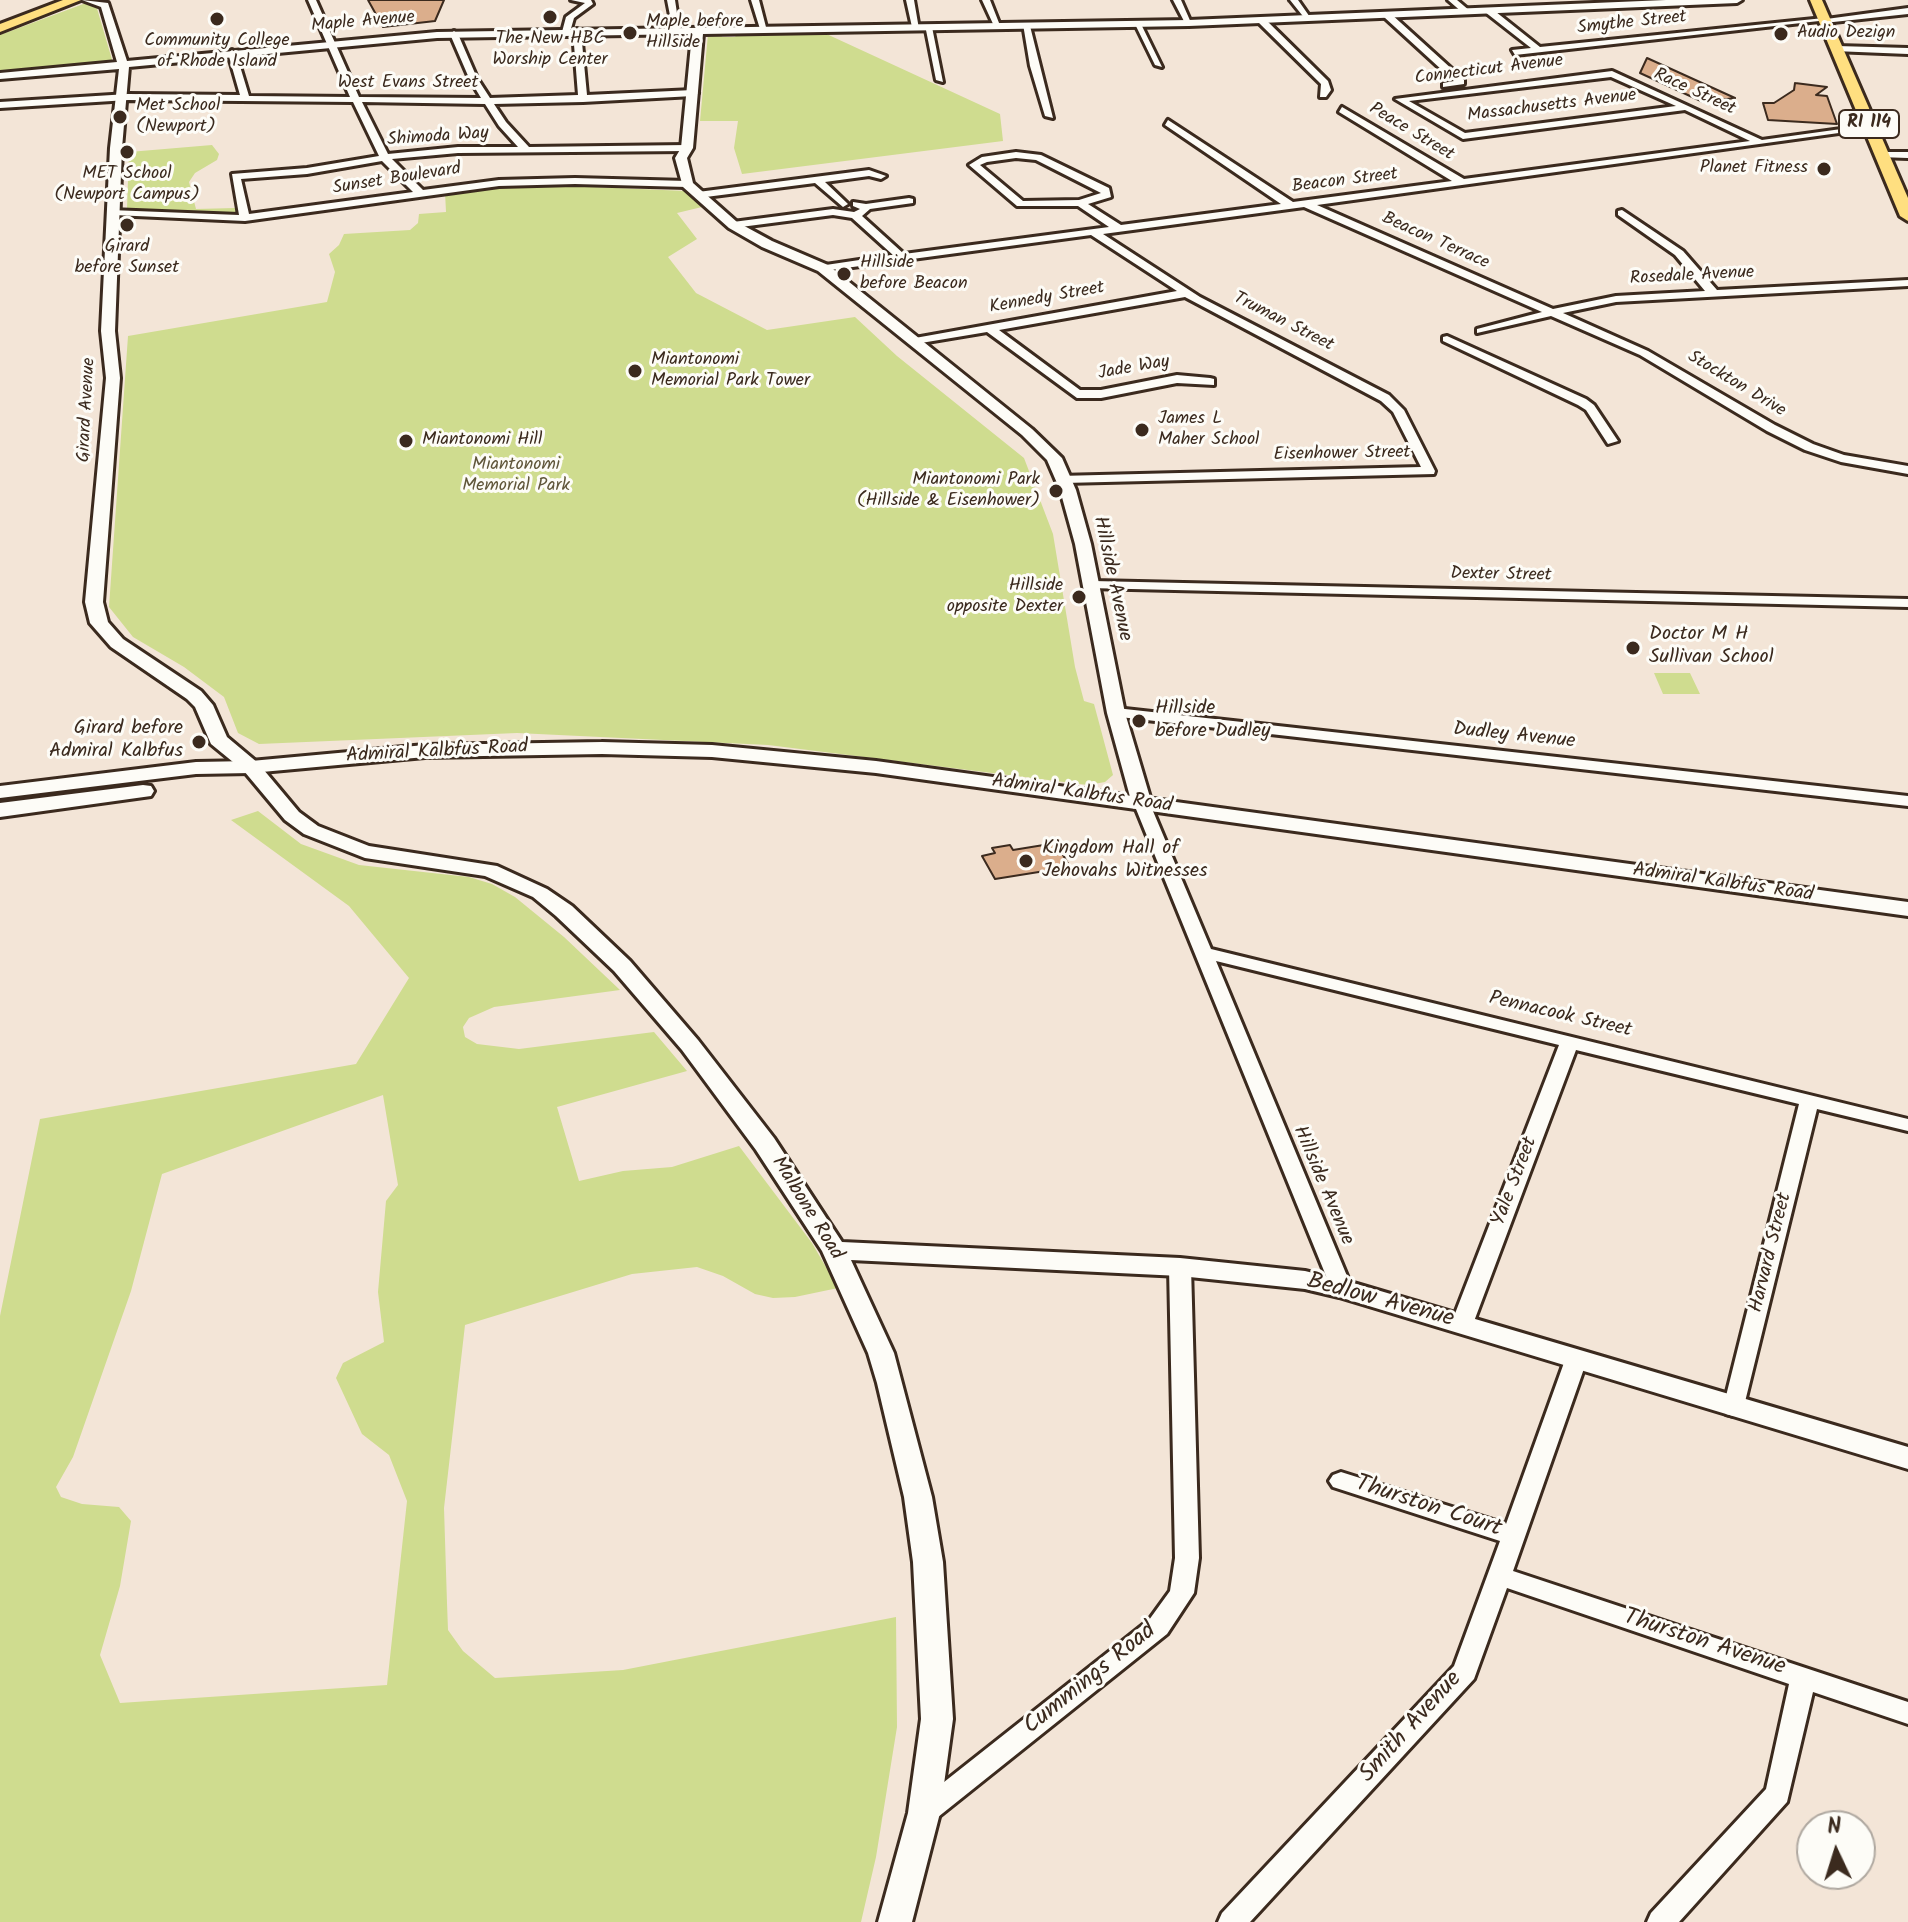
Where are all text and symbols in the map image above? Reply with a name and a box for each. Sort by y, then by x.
street label: Maple Avenue [310,8,416,38]
marker: The New HBC Worship Center [541,8,559,26]
street label: Smythe Street [1576,8,1688,40]
marker: Community College of Rhode Island [208,10,226,28]
place label: Maple before Hillside [646,12,744,54]
place label: Audio Dezign [1797,23,1895,45]
marker: Maple before Hillside [621,24,639,42]
marker: Audio Dezign [1772,25,1790,43]
place label: The New HBC Worship Center [492,29,608,72]
place label: Community College of Rhode Island [144,31,290,74]
street label: Connecticut Avenue [1414,51,1564,91]
street label: Race Street [1650,65,1738,121]
street label: West Evans Street [338,73,478,95]
street label: Massachusetts Avenue [1466,86,1638,128]
place label: Met School (Newport) [136,96,220,138]
street label: Peace Street [1365,99,1457,167]
marker: Met School (Newport) [111,108,129,126]
road number: RI 114 [1839,110,1899,138]
street label: Shimoda Way [387,124,489,152]
marker: MET School (Newport Campus) [118,143,136,161]
place label: Planet Fitness [1700,158,1808,180]
street label: Sunset Boulevard [331,159,463,201]
marker: Planet Fitness [1815,160,1833,178]
place label: MET School (Newport Campus) [54,164,200,206]
street label: Beacon Street [1291,165,1399,199]
street label: Beacon Terrace [1378,209,1492,275]
marker: Girard before Sunset [118,216,136,234]
place label: Girard before Sunset [75,237,179,280]
place label: Hillside before Beacon [860,253,968,296]
street label: Rosedale Avenue [1629,263,1755,291]
marker: Hillside before Beacon [835,265,853,283]
street label: Kennedy Street [988,278,1106,320]
street label: Truman Street [1229,289,1337,357]
street label: Stockton Drive [1683,347,1789,423]
place label: Miantonomi Memorial Park Tower [651,350,810,392]
street label: Jade Way [1097,352,1171,386]
street label: Girard Avenue [74,357,102,463]
marker: Miantonomi Memorial Park Tower [626,362,644,380]
place label: James L Maher School [1158,409,1260,452]
marker: James L Maher School [1133,421,1151,439]
place label: Miantonomi Hill [422,430,542,452]
marker: Miantonomi Hill [397,432,415,450]
street label: Eisenhower Street [1273,443,1411,467]
park label: Miantonomi Memorial Park [462,455,570,498]
place label: Miantonomi Park (Hillside & Eisenhower) [857,470,1040,512]
marker: Miantonomi Park (Hillside & Eisenhower) [1047,482,1065,500]
street label: Hillside Avenue [1086,514,1136,644]
street label: Dexter Street [1450,564,1552,588]
place label: Hillside opposite Dexter [947,576,1063,618]
marker: Hillside opposite Dexter [1070,588,1088,606]
place label: Doctor M H Sullivan School [1649,624,1774,671]
marker: Doctor M H Sullivan School [1624,639,1642,657]
place label: Hillside before Dudley [1155,698,1270,745]
marker: Hillside before Dudley [1130,712,1148,730]
place label: Girard before Admiral Kalbfus [49,718,183,765]
street label: Dudley Avenue [1452,719,1576,755]
marker: Girard before Admiral Kalbfus [190,733,208,751]
street label: Admiral Kalbfus Road [345,736,529,770]
street label: Admiral Kalbfus Road [990,770,1174,820]
place label: Kingdom Hall of Jehovahs Witnesses [1042,838,1208,885]
marker: Kingdom Hall of Jehovahs Witnesses [1017,852,1035,870]
street label: Admiral Kalbfus Road [1631,859,1815,909]
street label: Pennacook Street [1486,988,1634,1044]
street label: Hillside Avenue [1286,1123,1358,1249]
street label: Yale Street [1488,1134,1544,1230]
street label: Malbone Road [765,1153,847,1265]
street label: Harvard Street [1746,1191,1798,1315]
street label: Bedlow Avenue [1303,1269,1457,1335]
street label: Thurston Court [1351,1471,1505,1545]
street label: Thurston Avenue [1619,1604,1789,1684]
street label: Cummings Road [1019,1618,1163,1742]
street label: Smith Avenue [1354,1666,1470,1790]
north arrow [1796,1810,1876,1890]
text: N [1826,1810,1843,1845]

